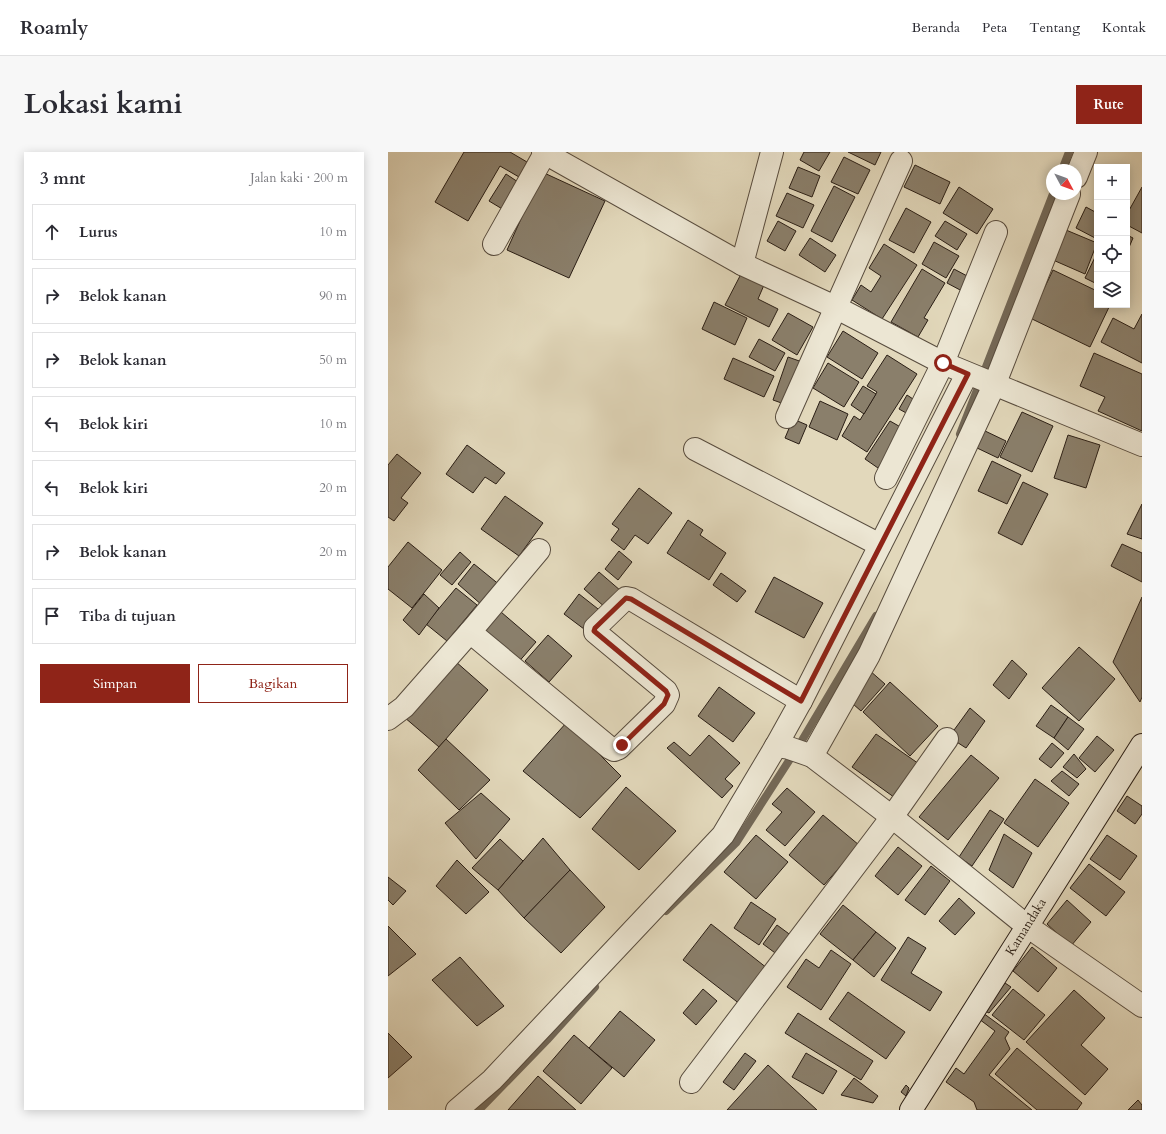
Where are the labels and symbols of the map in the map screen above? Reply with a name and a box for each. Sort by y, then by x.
north arrow [1046,164,1082,200]
route start [934,354,952,372]
route end [613,736,631,754]
street label: Kamandaka [1001,895,1051,959]

